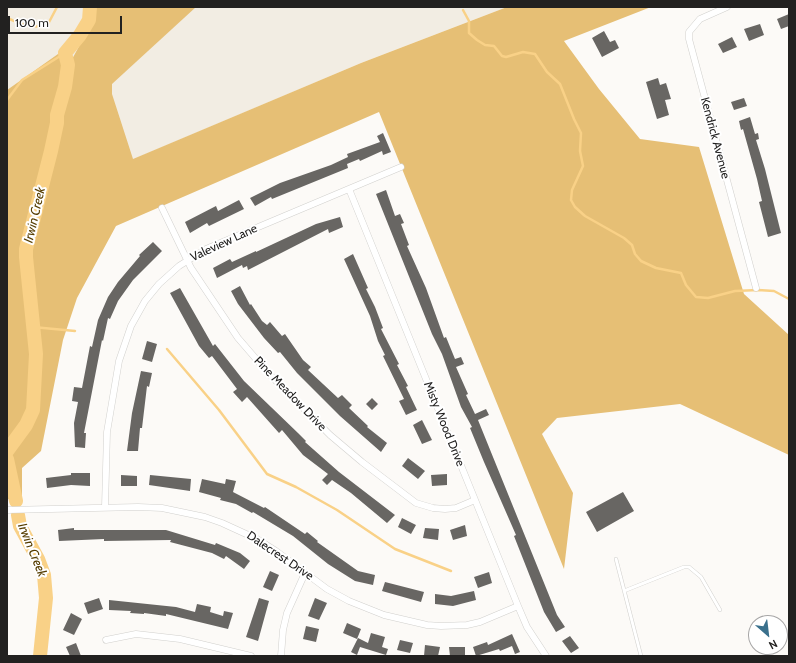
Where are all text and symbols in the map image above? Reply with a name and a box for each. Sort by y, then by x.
scale bar [10,8,124,34]
text: 100 m [15,15,49,30]
street label: Kendrick Avenue [697,96,733,180]
water label: Irwin Creek [21,186,49,244]
street label: Valeview Lane [188,221,260,265]
street label: Pine Meadow Drive [251,354,329,434]
street label: Misty Wood Drive [420,379,468,469]
water label: Irwin Creek [14,521,50,579]
street label: Dalecrest Drive [244,528,316,584]
north arrow [748,615,788,655]
text: N [766,637,780,653]

